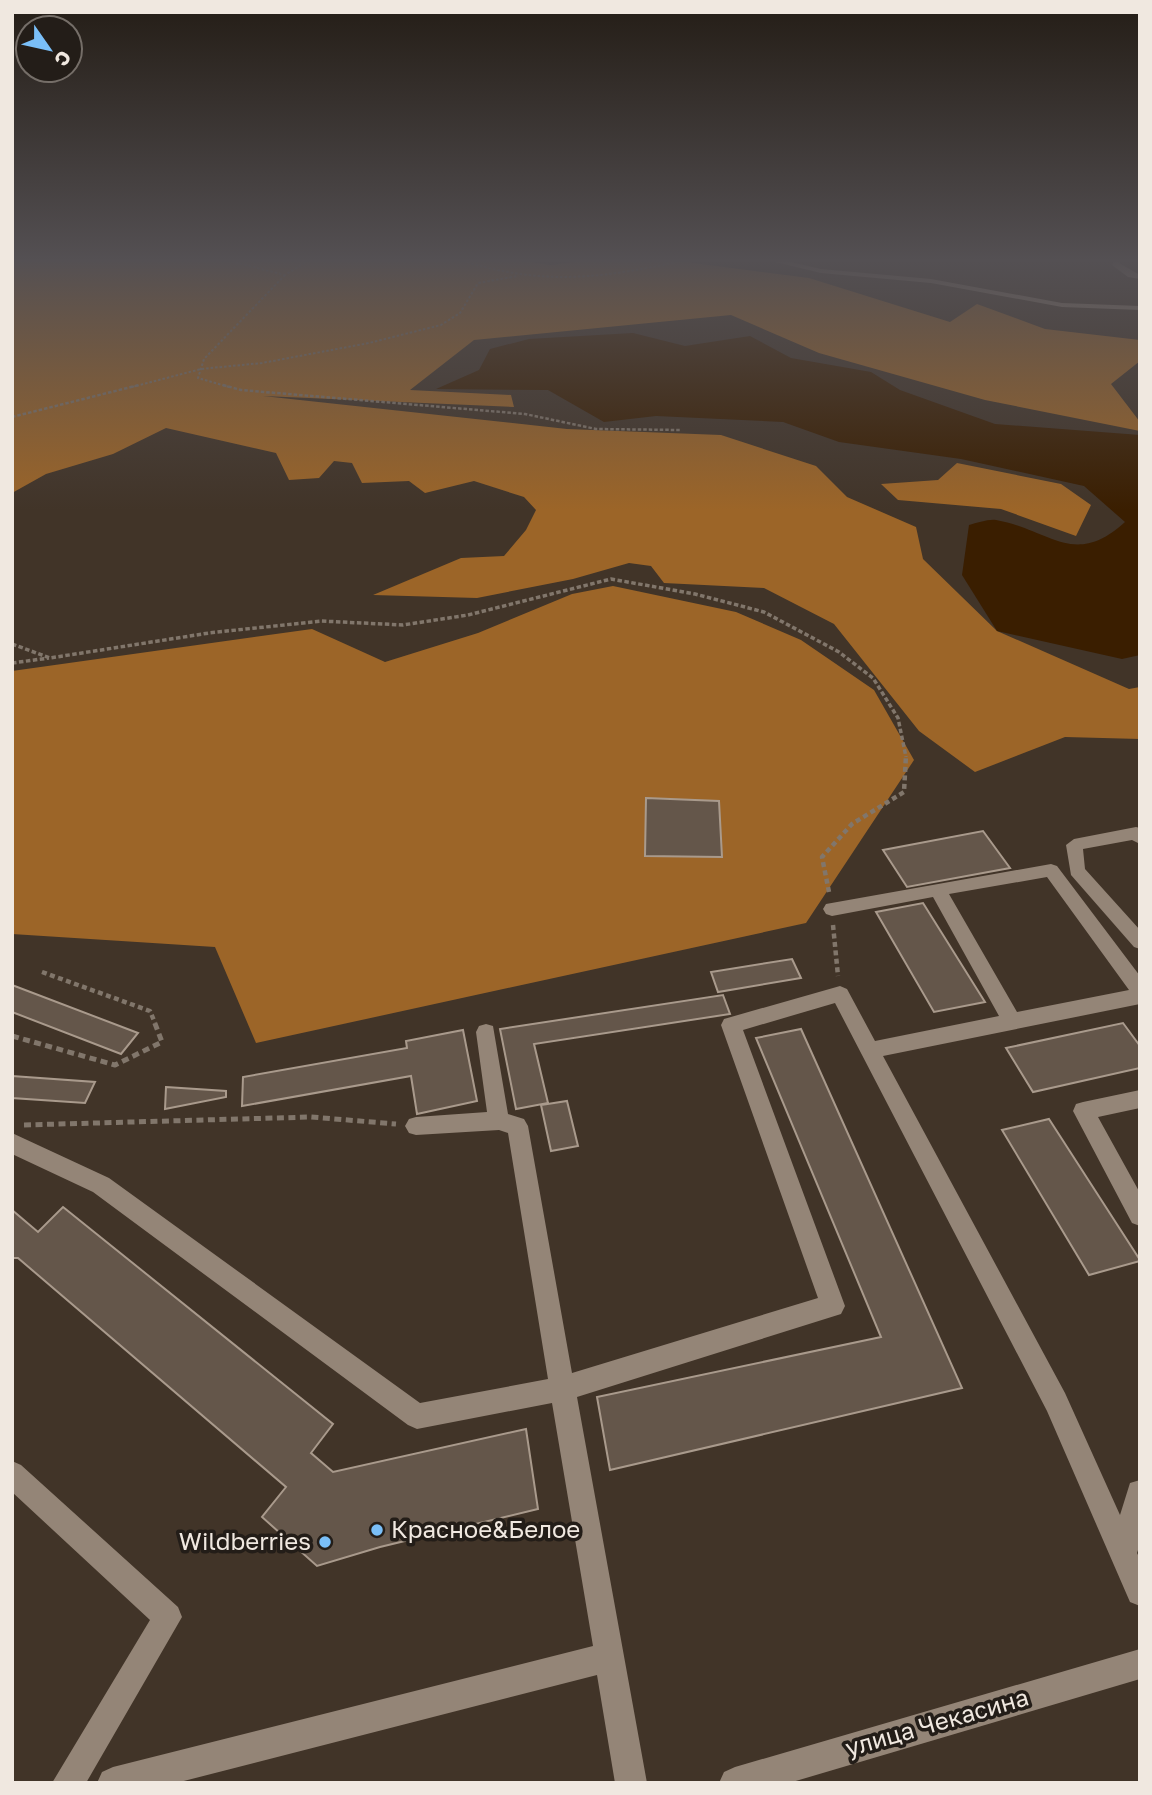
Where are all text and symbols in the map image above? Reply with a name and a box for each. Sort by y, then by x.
north arrow [14,14,84,84]
text: С [50,47,77,71]
place label: Красное&Белое [391,1514,580,1543]
marker: Красное&Белое [369,1522,385,1538]
place label: Wildberries [179,1526,311,1555]
marker: Wildberries [317,1534,333,1550]
street label: улица Чекасина [842,1682,1032,1762]

